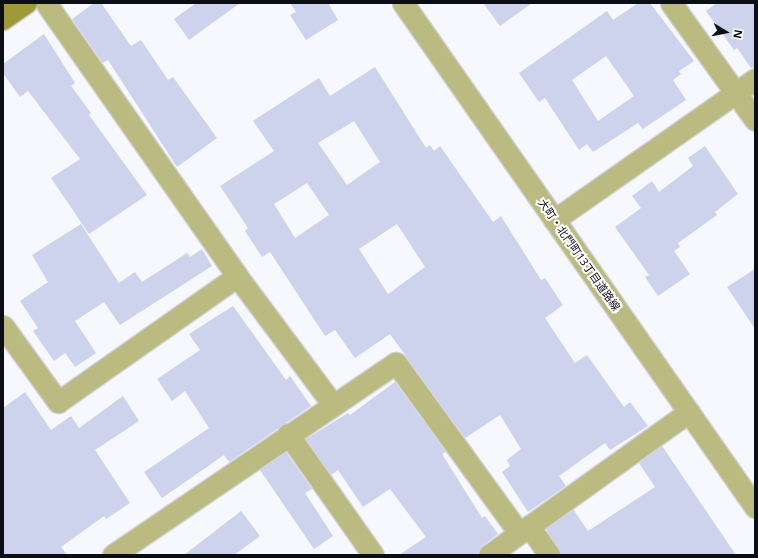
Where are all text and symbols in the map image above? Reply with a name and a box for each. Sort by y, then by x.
north arrow [706,12,746,52]
text: N [730,28,746,40]
street label: 大町・北門町13丁目道路線 [535,197,623,313]

